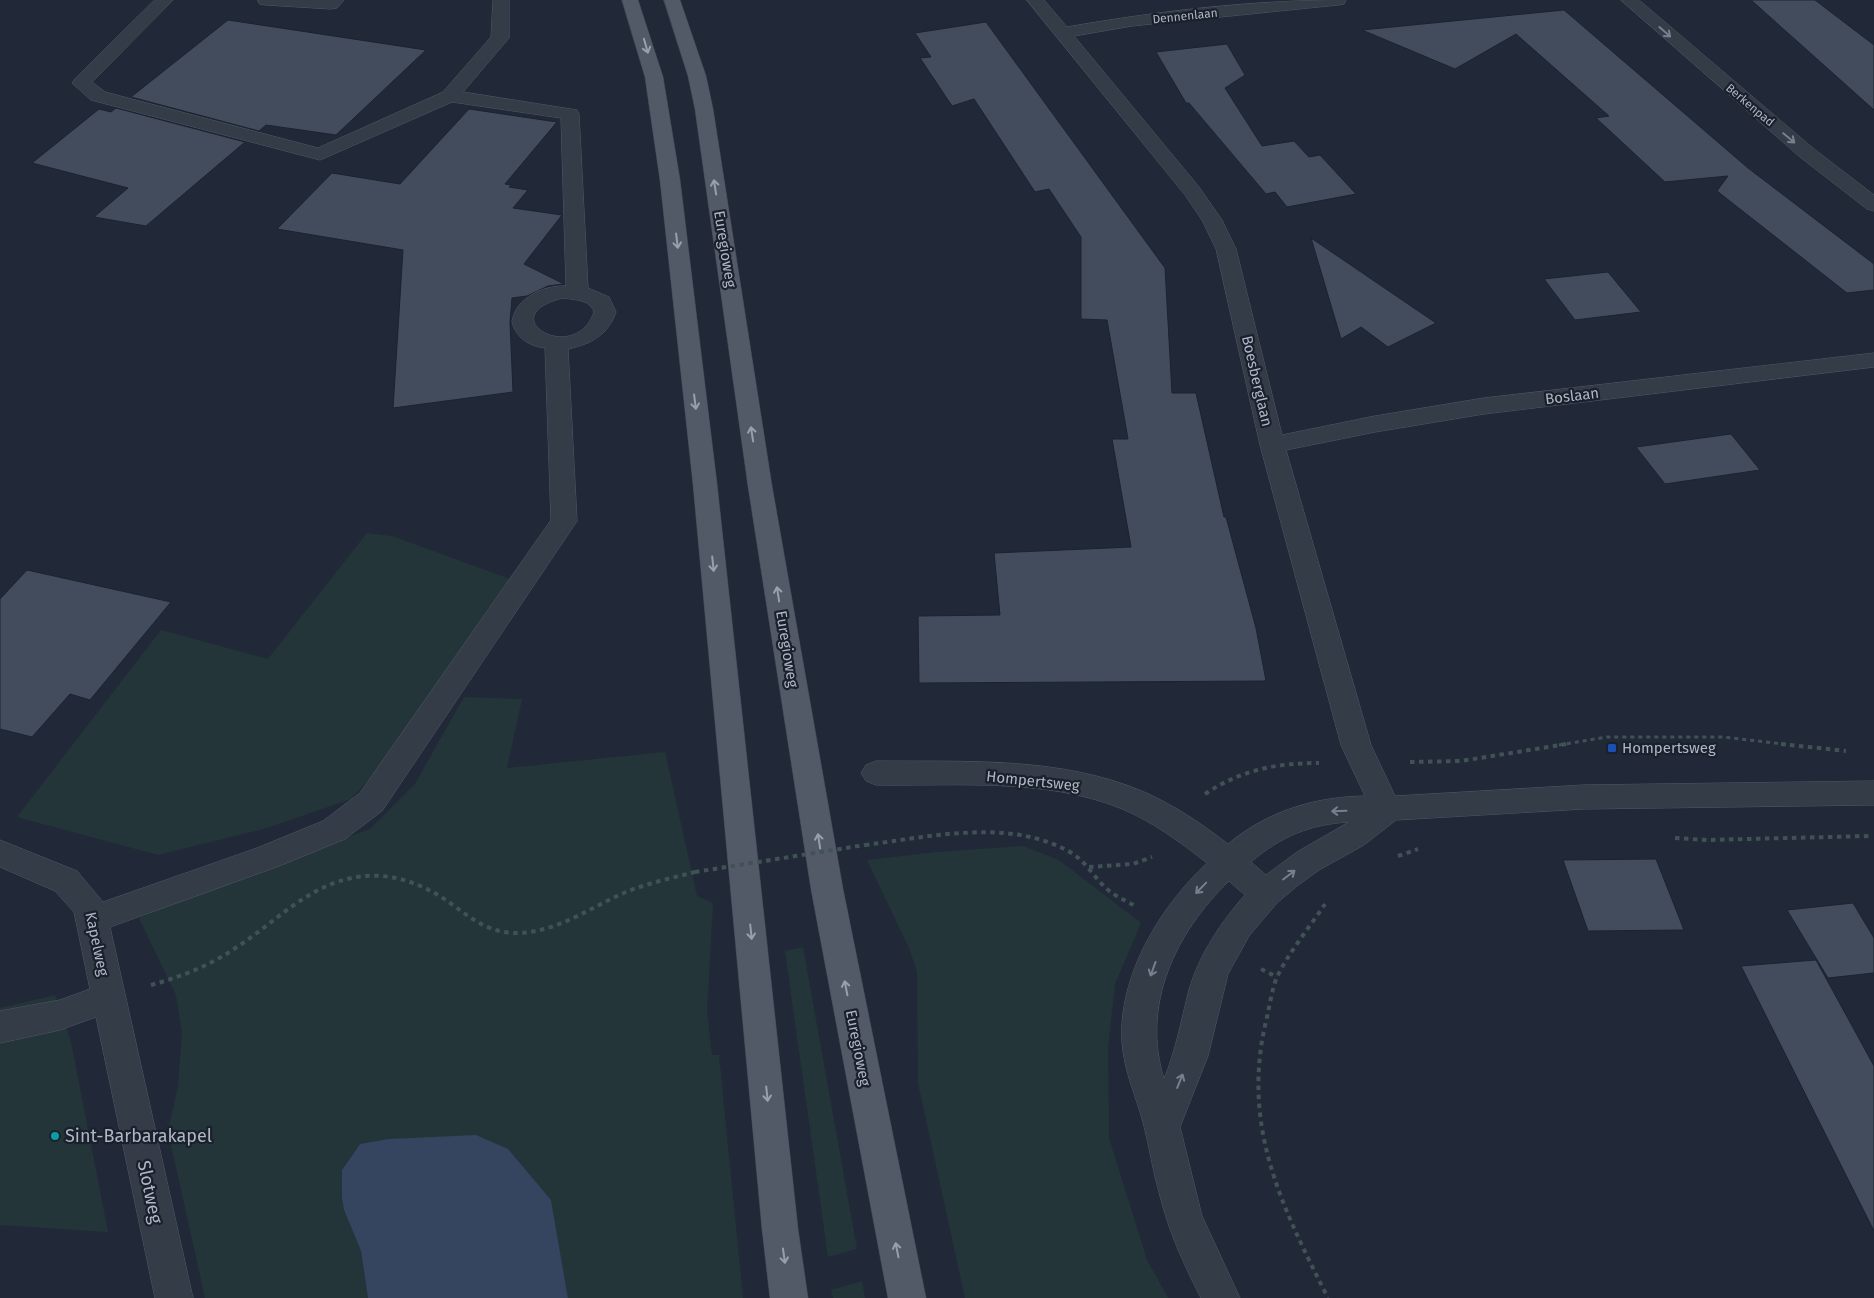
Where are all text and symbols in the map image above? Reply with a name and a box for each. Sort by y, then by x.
street label: Dennenlaan [1152,6,1218,26]
one-way arrow [1659,26,1672,38]
one-way arrow [641,38,651,54]
street label: Berkenpad [1723,81,1777,129]
one-way arrow [1782,132,1795,144]
one-way arrow [710,179,720,195]
street label: Euregioweg [710,209,740,289]
one-way arrow [672,233,682,249]
street label: Boesberglaan [1238,334,1276,428]
street label: Boslaan [1544,384,1600,408]
one-way arrow [690,394,700,410]
one-way arrow [747,426,757,442]
one-way arrow [708,556,718,572]
one-way arrow [773,587,783,603]
street label: Euregioweg [772,609,802,689]
place label: Hompertsweg [1622,739,1716,757]
marker: Hompertsweg [1606,742,1618,754]
street label: Hompertsweg [985,767,1081,795]
one-way arrow [1331,806,1347,816]
one-way arrow [814,833,824,849]
one-way arrow [1282,869,1295,880]
one-way arrow [1195,882,1207,895]
street label: Kapelweg [81,910,113,978]
one-way arrow [746,924,756,940]
one-way arrow [1148,961,1157,977]
one-way arrow [841,980,851,996]
street label: Euregioweg [842,1008,874,1088]
one-way arrow [1176,1074,1185,1089]
one-way arrow [762,1086,772,1102]
place label: Sint-Barbarakapel [65,1125,212,1147]
marker: Sint-Barbarakapel [49,1130,61,1142]
street label: Slotweg [133,1158,168,1226]
one-way arrow [892,1243,902,1259]
one-way arrow [779,1247,789,1263]

